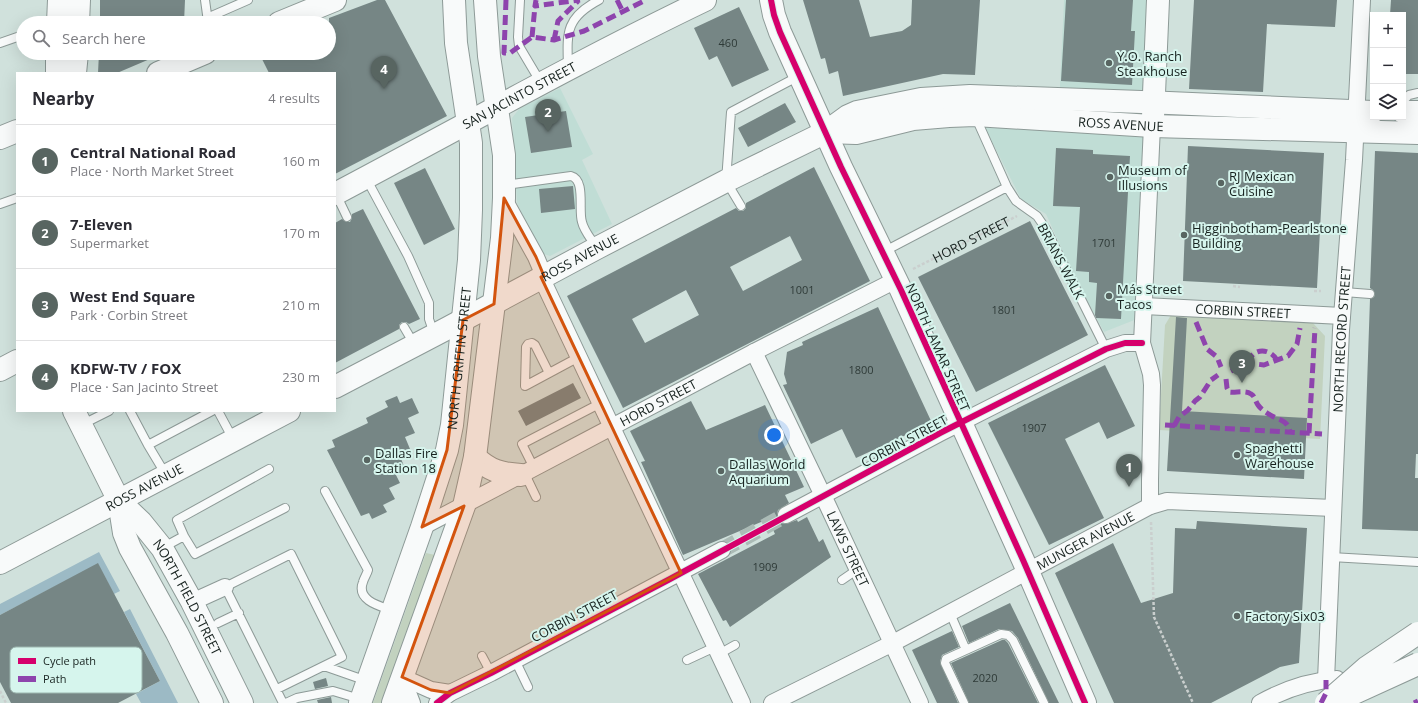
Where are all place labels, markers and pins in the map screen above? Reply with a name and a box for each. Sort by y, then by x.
place label: Y.O. Ranch Steakhouse [1117,47,1187,80]
pin: 4 [371,56,397,89]
marker: Y.O. Ranch Steakhouse [1104,58,1114,68]
pin: 2 [535,99,561,132]
place label: Museum of Illusions [1118,161,1187,194]
place label: RJ Mexican Cuisine [1229,167,1294,200]
marker: Museum of Illusions [1105,172,1115,182]
marker: RJ Mexican Cuisine [1216,178,1226,188]
place label: Higginbotham-Pearlstone Building [1192,219,1347,252]
marker: Higginbotham-Pearlstone Building [1179,230,1189,240]
place label: Más Street Tacos [1117,280,1182,313]
marker: Más Street Tacos [1104,291,1114,301]
pin: 3 [1229,350,1255,383]
place label: Spaghetti Warehouse [1245,439,1314,472]
place label: Dallas Fire Station 18 [375,444,438,477]
marker: Spaghetti Warehouse [1232,450,1242,460]
pin: 1 [1116,454,1142,487]
marker: Dallas Fire Station 18 [362,455,372,465]
place label: Dallas World Aquarium [729,455,805,488]
marker: Dallas World Aquarium [716,466,726,476]
place label: Factory Six03 [1245,607,1325,625]
marker: Factory Six03 [1232,611,1242,621]

